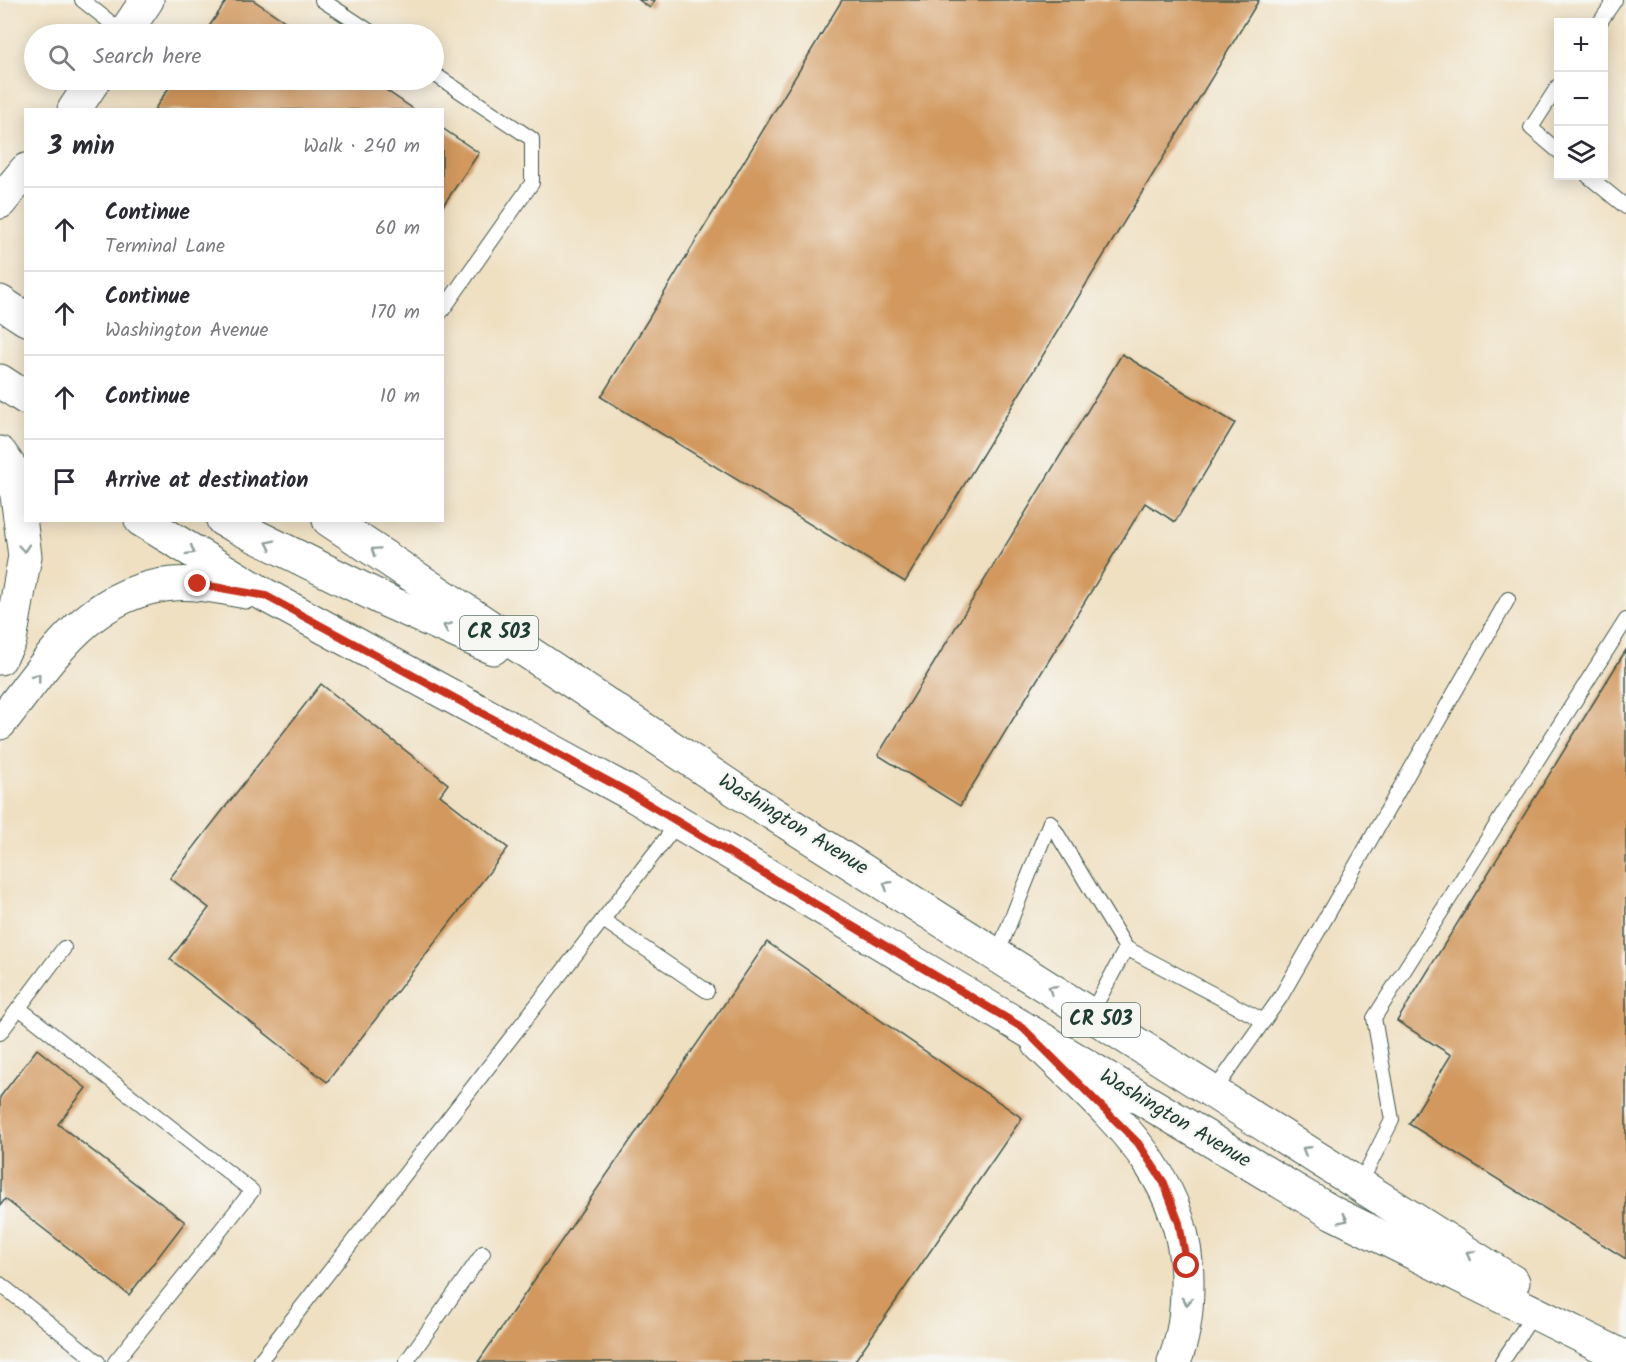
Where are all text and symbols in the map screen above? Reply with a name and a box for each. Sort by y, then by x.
map controls [1554,18,1608,180]
button: + [1554,18,1608,72]
search box [24,24,444,90]
text: Search here [93,40,201,75]
icon: search [45,41,78,74]
button: − [1554,72,1608,126]
text: 3 min [48,126,115,168]
button: layers [1554,126,1608,180]
text: Walk · 240 m [303,131,420,163]
text: Continue [105,196,190,231]
icon: ahead [48,213,81,246]
text: 60 m [375,213,420,245]
text: Terminal Lane [105,231,225,263]
text: Continue [105,280,190,315]
icon: ahead [48,297,81,330]
text: 170 m [371,297,420,329]
text: Washington Avenue [105,315,269,347]
text: Continue [105,380,190,415]
icon: ahead [48,381,81,414]
text: 10 m [380,381,420,413]
text: Arrive at destination [105,464,308,499]
icon: arrive [48,465,81,498]
one-way arrow [266,539,277,551]
one-way arrow [185,543,195,555]
one-way arrow [17,544,30,553]
one-way arrow [370,547,381,558]
route end [184,570,210,596]
road number: CR 503 [460,616,538,650]
one-way arrow [442,623,453,635]
one-way arrow [29,673,40,684]
street label: Washington Avenue [711,766,875,885]
one-way arrow [883,881,893,893]
one-way arrow [1048,985,1058,997]
road number: CR 503 [1062,1003,1140,1037]
street label: Washington Avenue [1093,1061,1258,1178]
one-way arrow [1302,1145,1312,1157]
one-way arrow [1338,1211,1349,1223]
one-way arrow [1466,1251,1477,1262]
route start [1173,1252,1199,1278]
one-way arrow [1180,1296,1193,1305]

